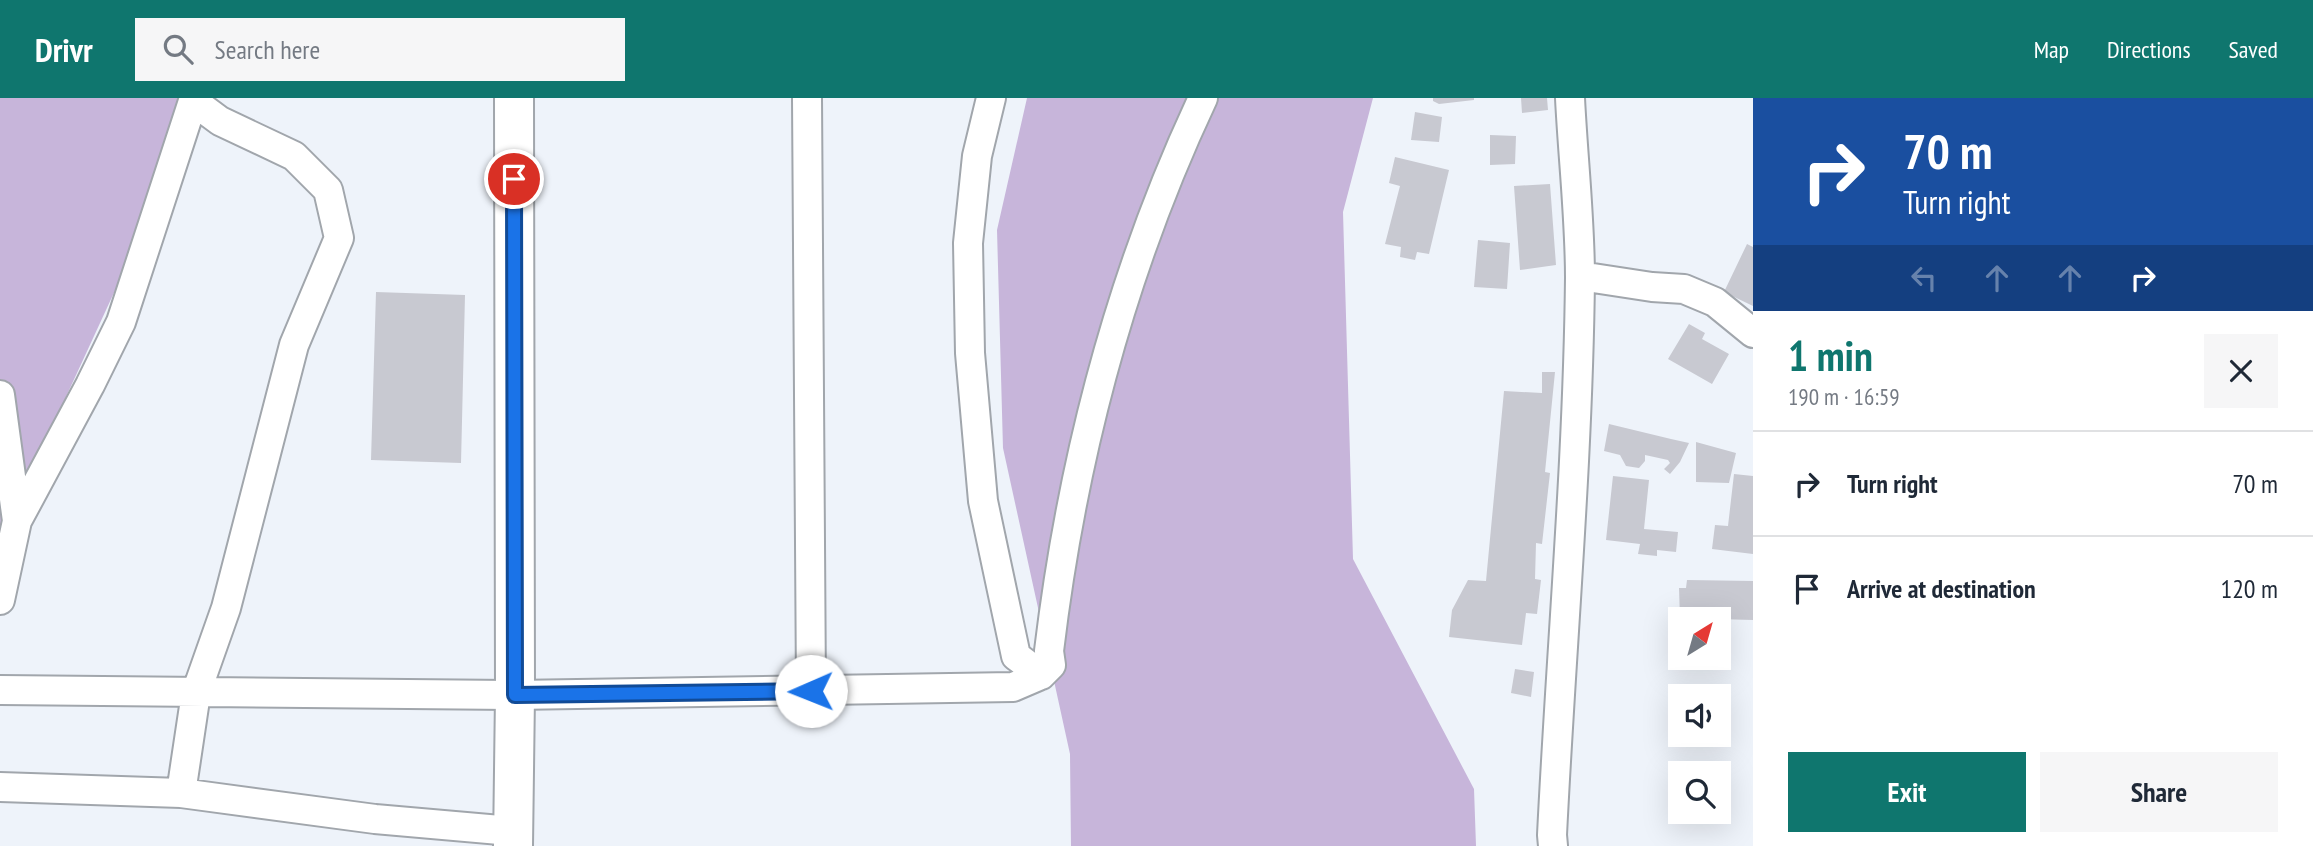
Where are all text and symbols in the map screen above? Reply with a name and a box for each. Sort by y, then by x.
search box [135,18,625,81]
text: Drivr [35,28,93,71]
icon: search [159,30,197,68]
text: Search here [215,33,320,66]
text: Map [2034,34,2069,65]
text: Directions [2107,34,2191,65]
text: Saved [2229,34,2278,65]
text: 70 m [1903,119,1992,183]
icon: right [1788,126,1879,217]
pin [484,149,544,209]
icon: arrive [495,160,533,198]
text: Turn right [1903,181,2011,223]
icon: left [1905,259,1943,297]
icon: ahead [1978,259,2016,297]
icon: ahead [2051,259,2089,297]
icon: right [2124,259,2162,297]
text: 1 min [1788,328,1873,383]
button: close [2204,334,2278,408]
text: 190 m · 16:59 [1788,382,1900,411]
icon: right [1788,465,1826,503]
text: Turn right [1847,467,1938,500]
text: 70 m [2232,467,2278,500]
icon: arrive [1788,570,1826,608]
text: Arrive at destination [1847,572,2036,605]
text: 120 m [2220,572,2278,605]
north arrow [1668,607,1731,670]
map controls [1668,607,1731,824]
position arrow [774,654,848,728]
button: sound [1668,684,1731,747]
button: Exit [1788,752,2026,832]
button: Share [2040,752,2278,832]
button: search [1668,761,1731,824]

